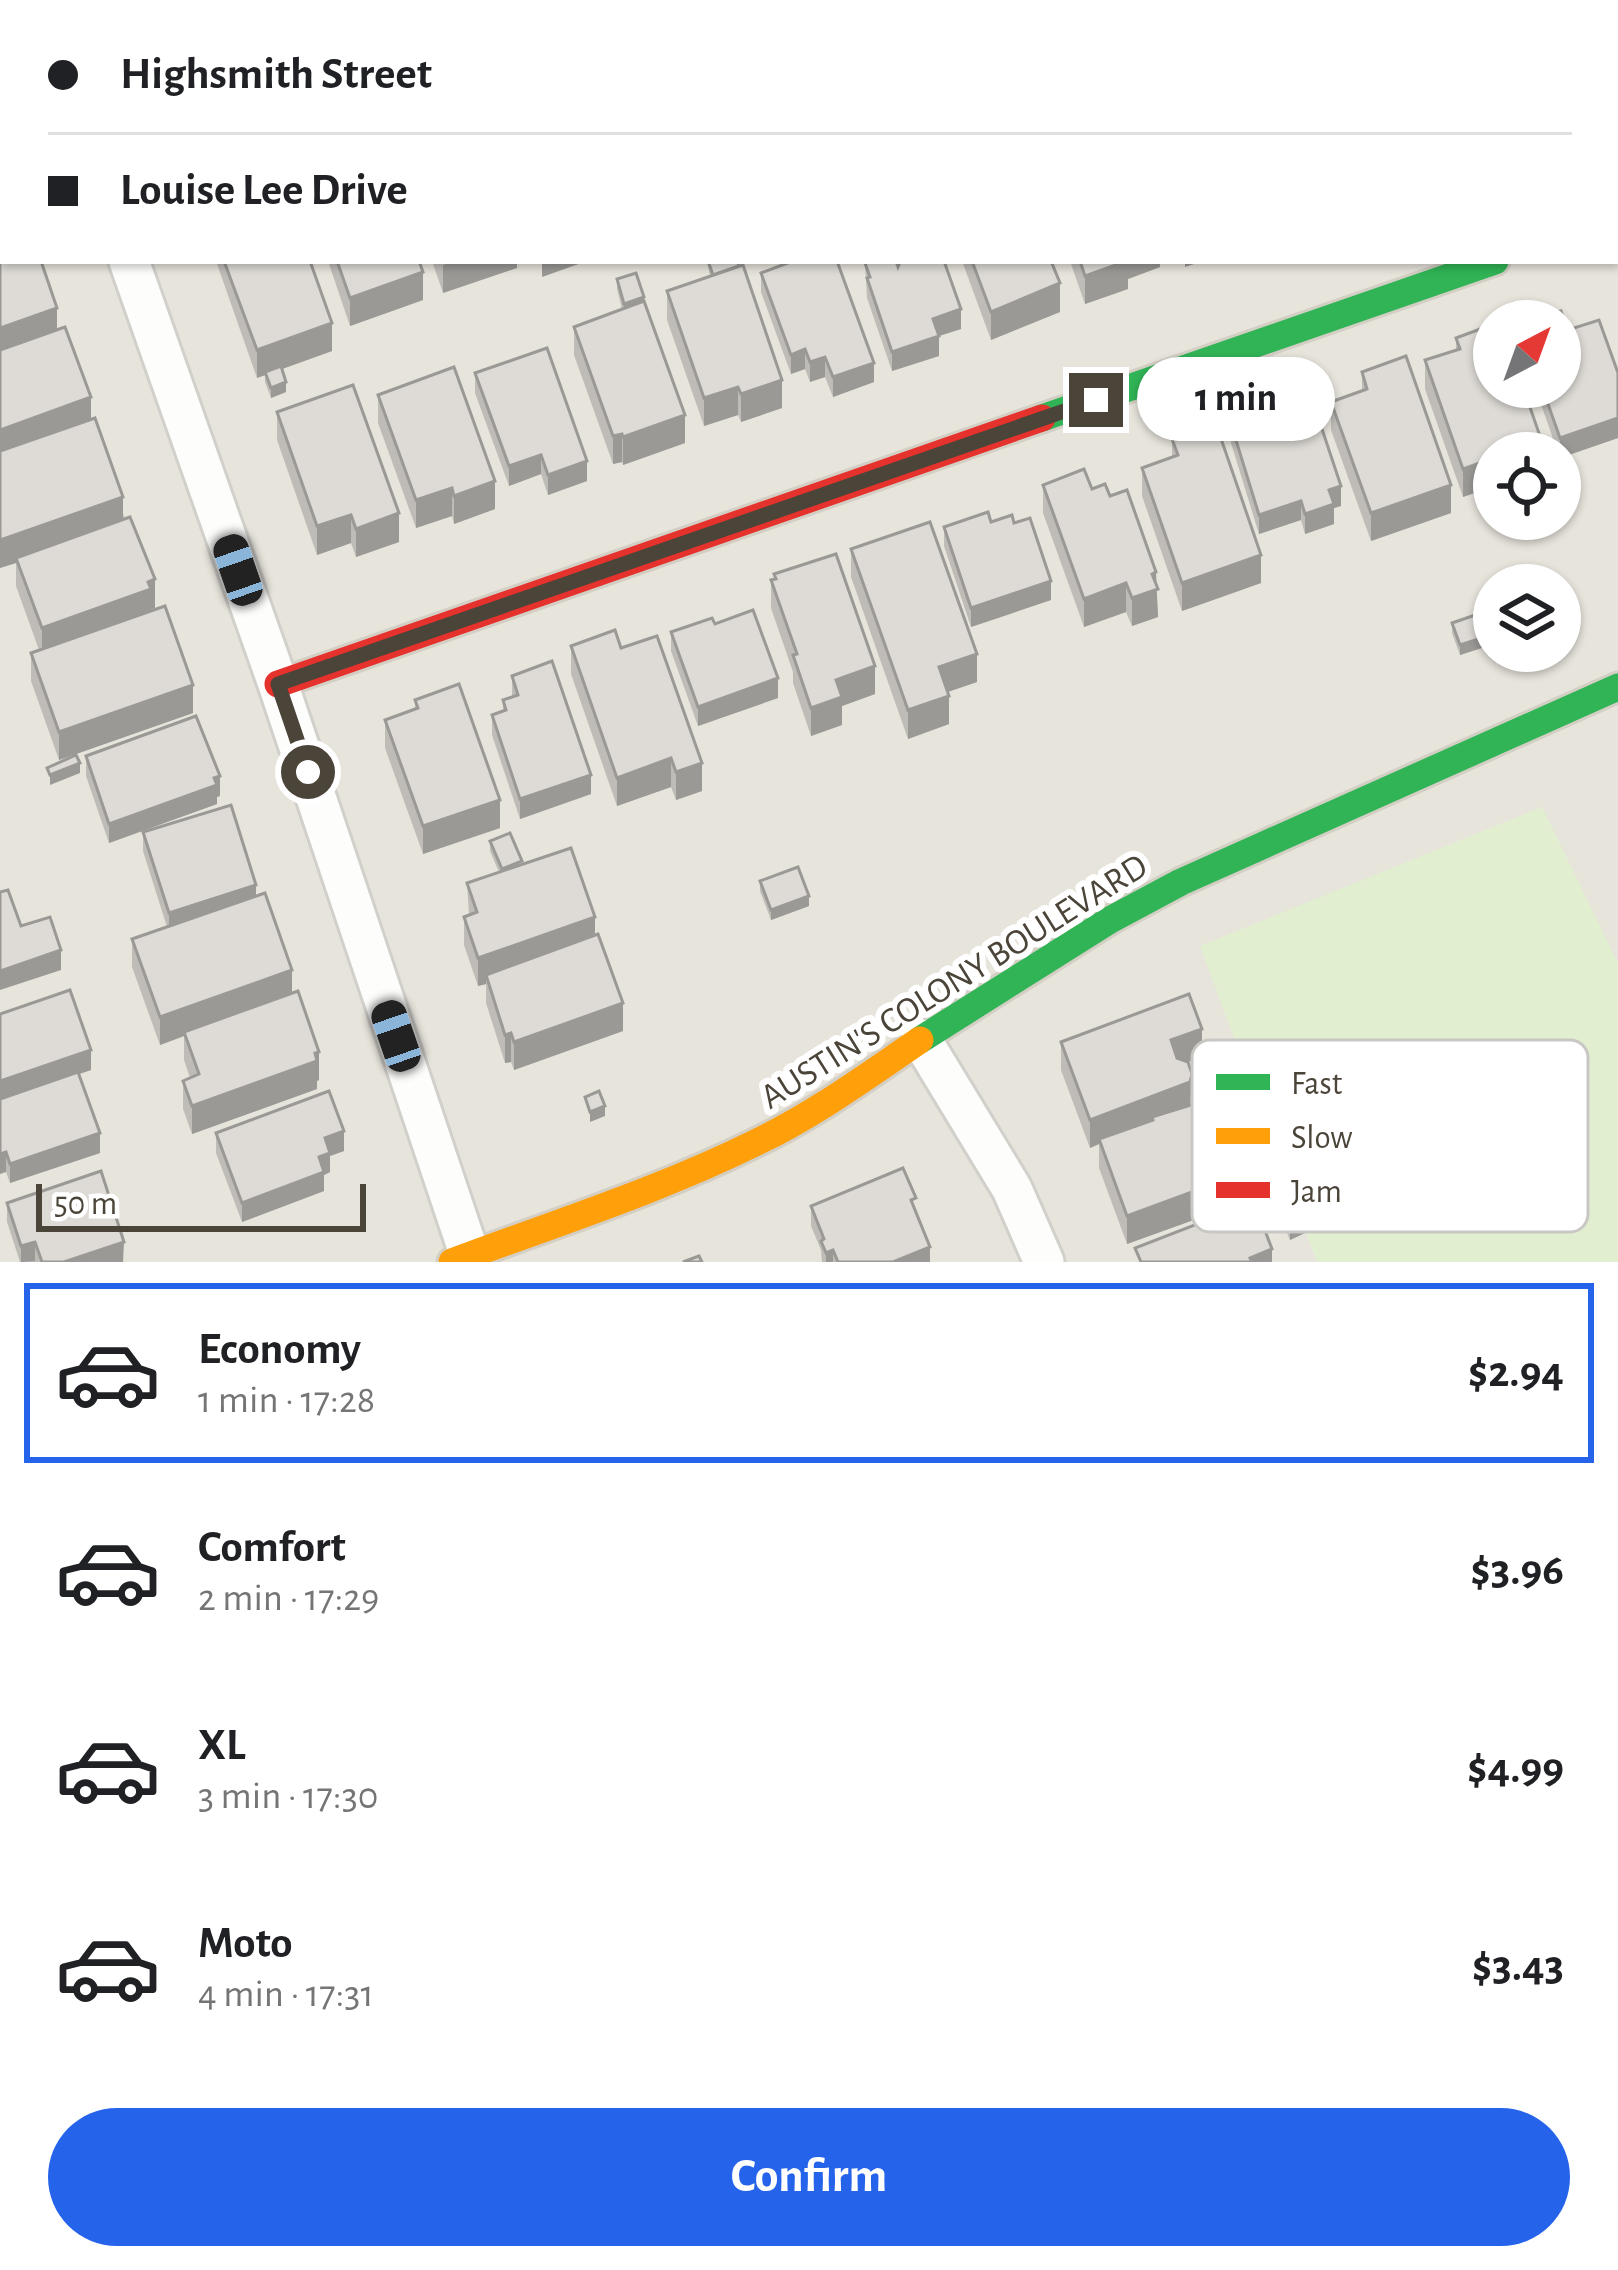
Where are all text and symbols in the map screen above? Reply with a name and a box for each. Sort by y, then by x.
text: Highsmith Street [120,52,432,97]
text: Louise Lee Drive [120,168,408,213]
north arrow [1473,300,1581,408]
map controls [1473,300,1581,672]
callout: 1 min [1138,358,1336,442]
route end [1069,373,1123,427]
text: 1 min [1195,379,1277,418]
button: locate [1473,432,1581,540]
car [209,530,267,610]
button: layers [1473,564,1581,672]
route start [281,745,335,799]
street label: AUSTIN'S COLONY BOULEVARD [754,848,1154,1116]
car [367,996,425,1076]
legend [1192,1040,1588,1232]
text: Fast [1291,1068,1343,1101]
text: Slow [1291,1122,1352,1155]
text: Jam [1291,1176,1342,1209]
scale bar [36,1178,366,1231]
text: 50 m [54,1188,117,1221]
icon: car [54,1319,162,1427]
text: Economy [198,1327,361,1372]
text: $2.94 [1468,1350,1564,1395]
text: 1 min · 17:28 [198,1381,375,1420]
icon: car [54,1517,162,1625]
text: Comfort [198,1525,346,1570]
text: $3.96 [1471,1548,1564,1593]
text: 2 min · 17:29 [198,1579,379,1618]
icon: car [54,1715,162,1823]
text: XL [198,1723,246,1768]
text: $4.99 [1467,1746,1564,1791]
text: 3 min · 17:30 [198,1777,378,1816]
icon: car [54,1913,162,2021]
text: Moto [198,1921,293,1966]
text: $3.43 [1472,1944,1564,1989]
text: 4 min · 17:31 [198,1975,374,2014]
button: Confirm [48,2108,1570,2246]

